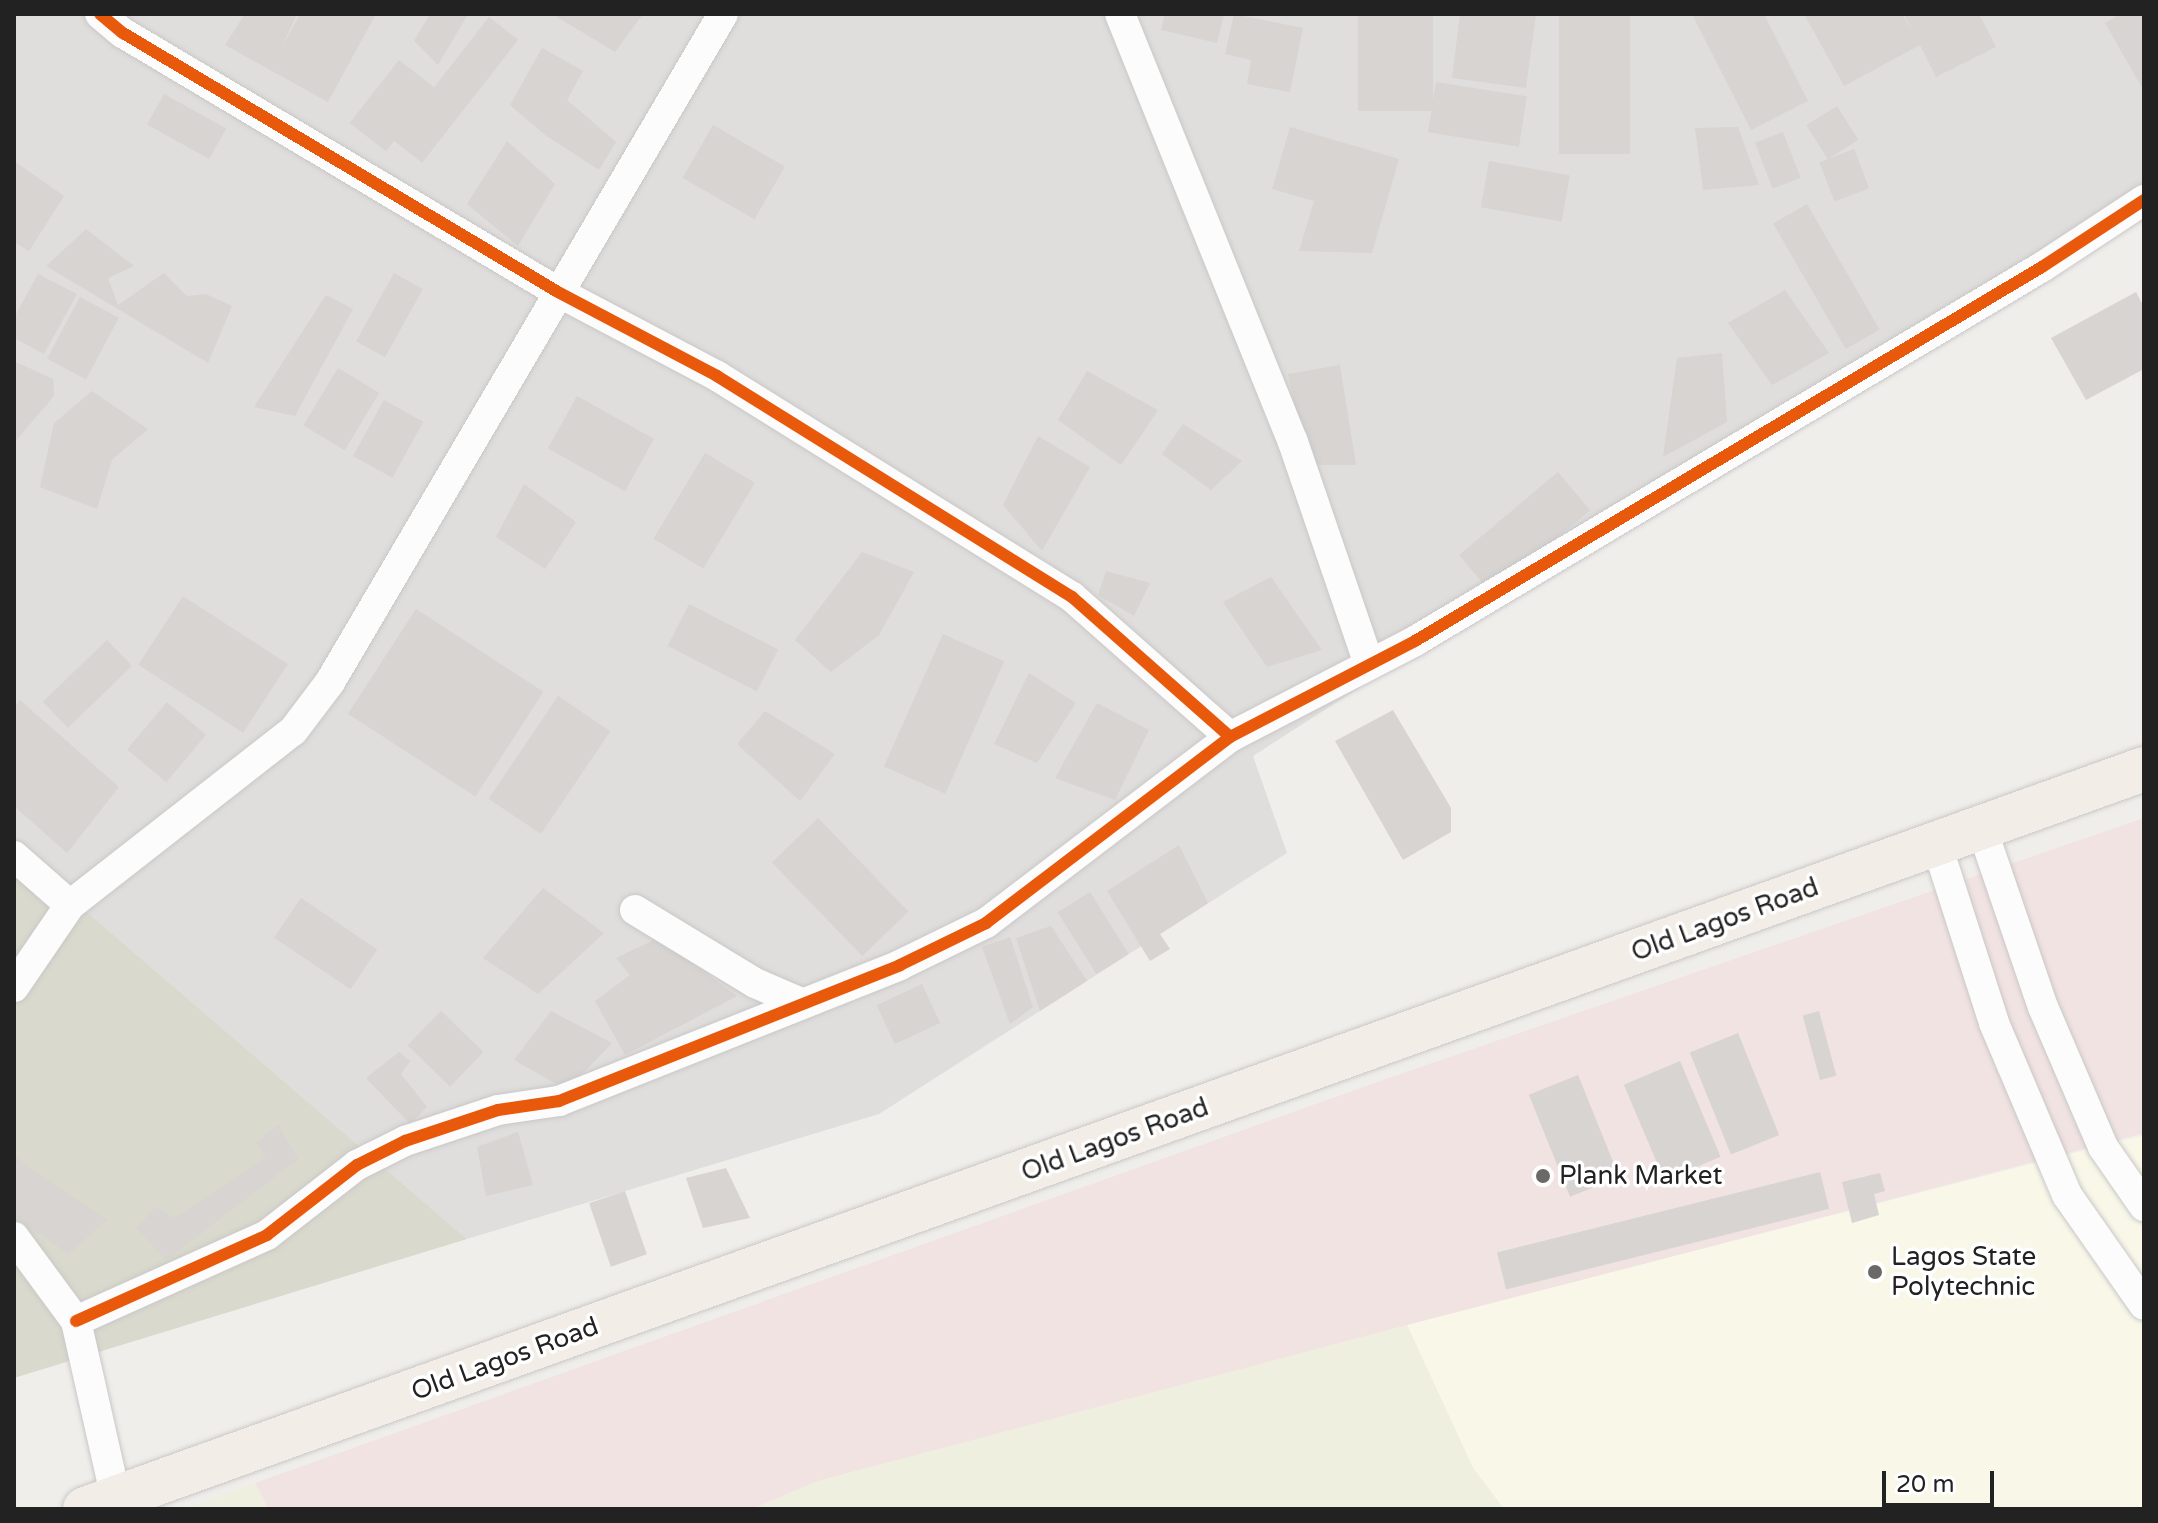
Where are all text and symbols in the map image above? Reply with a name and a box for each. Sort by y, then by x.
street label: Old Lagos Road [1627,872,1823,968]
street label: Old Lagos Road [1017,1092,1213,1188]
place label: Plank Market [1559,1160,1722,1192]
marker: Plank Market [1534,1167,1552,1185]
place label: Lagos State Polytechnic [1891,1241,2036,1302]
marker: Lagos State Polytechnic [1866,1263,1884,1281]
street label: Old Lagos Road [407,1311,603,1407]
scale bar [1886,1455,1998,1505]
text: 20 m [1896,1470,1954,1499]

